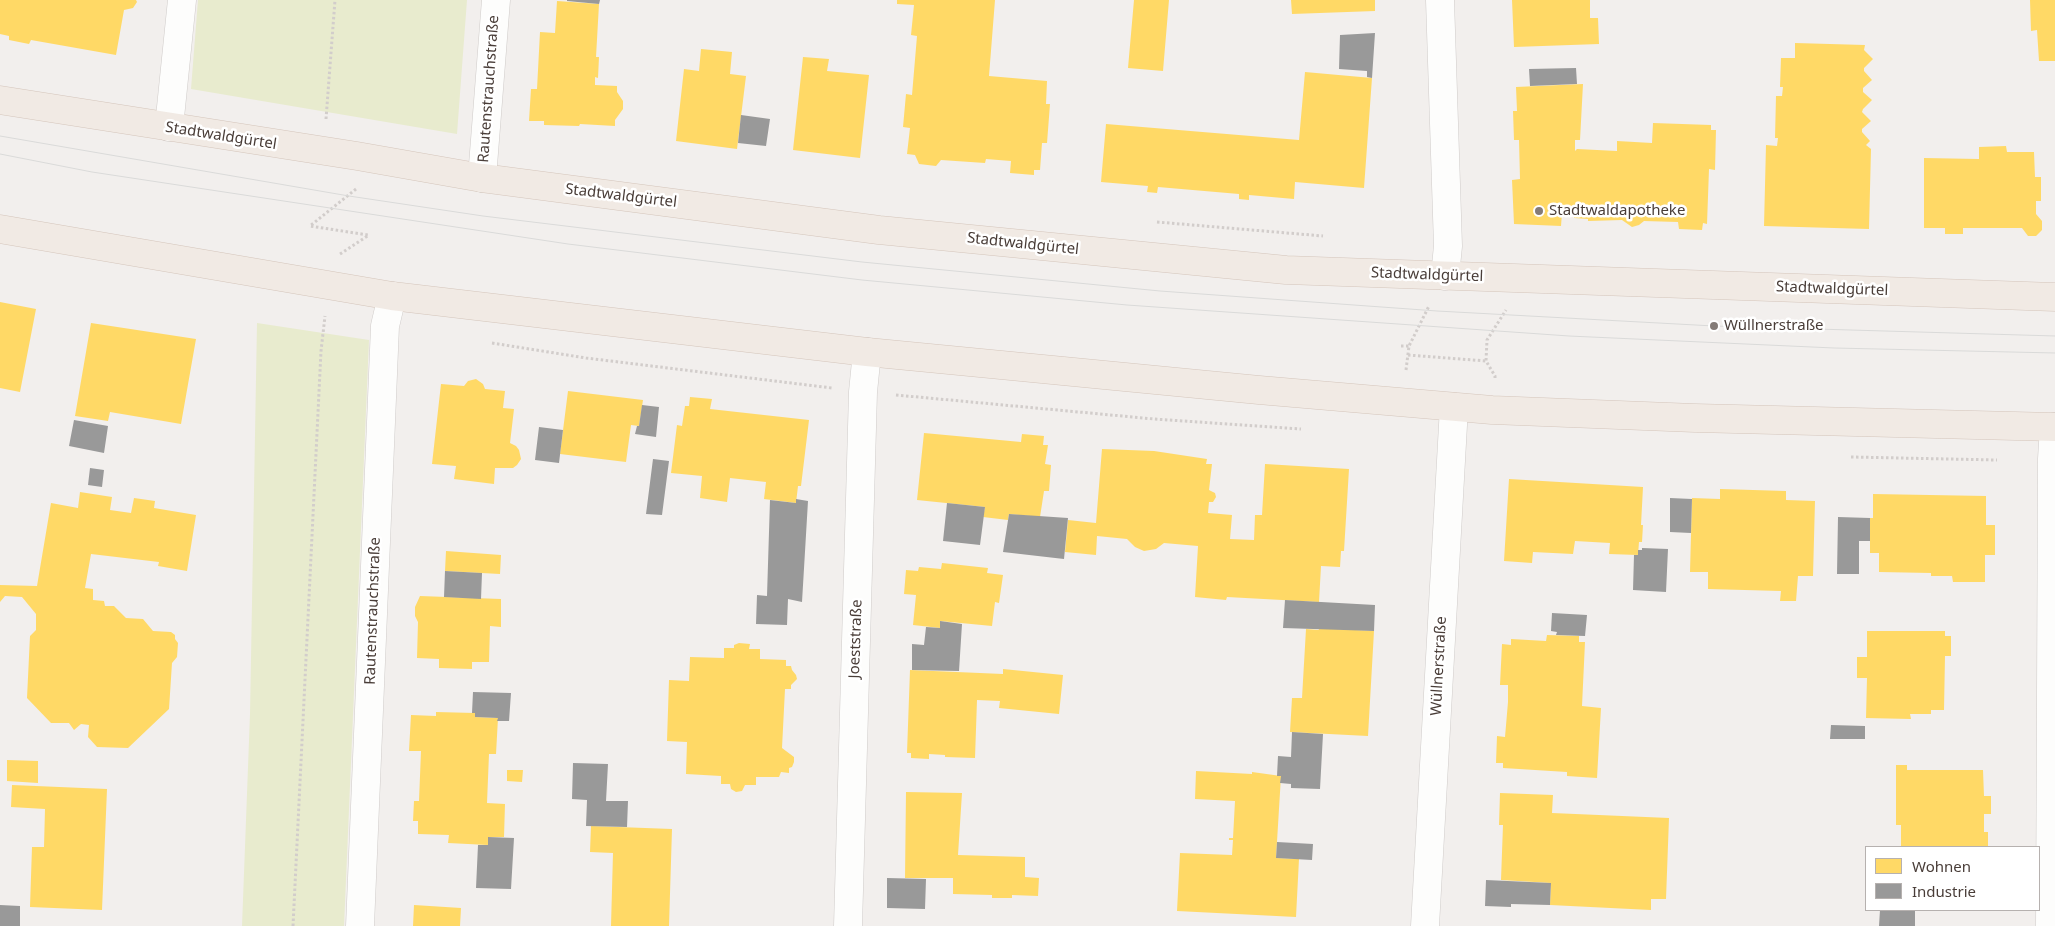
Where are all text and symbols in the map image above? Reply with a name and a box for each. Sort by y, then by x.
street label: Rautenstrauchstraße [475,15,503,163]
street label: Stadtwaldgürtel [164,118,278,154]
street label: Stadtwaldgürtel [564,180,678,212]
place label: Stadtwaldapotheke [1549,202,1685,220]
marker: Stadtwaldapotheke [1533,205,1545,217]
street label: Stadtwaldgürtel [966,229,1080,259]
street label: Stadtwaldgürtel [1371,264,1483,286]
street label: Stadtwaldgürtel [1776,278,1888,300]
place label: Wüllnerstraße [1724,317,1824,335]
marker: Wüllnerstraße [1708,320,1720,332]
street label: Rautenstrauchstraße [361,537,385,685]
street label: Joeststraße [846,599,866,679]
street label: Wüllnerstraße [1427,616,1451,716]
legend [1865,846,2040,911]
text: Wohnen [1912,856,1971,876]
text: Industrie [1912,881,1976,901]

